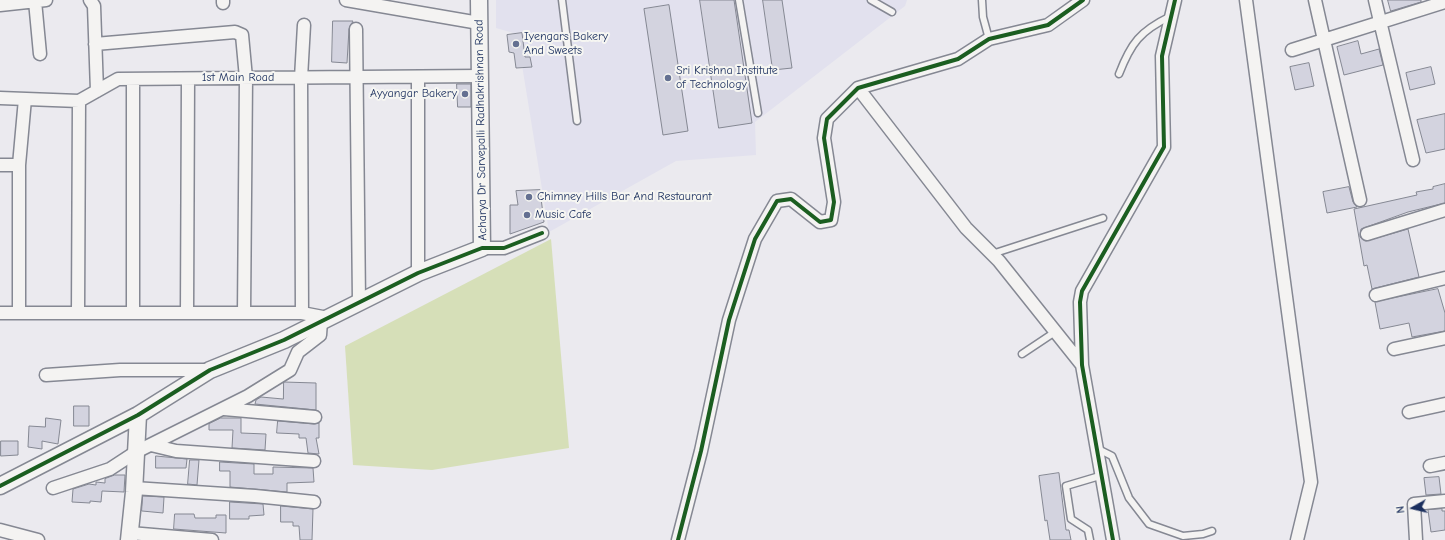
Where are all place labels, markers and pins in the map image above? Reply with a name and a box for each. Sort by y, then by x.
place label: Iyengars Bakery And Sweets [524,30,608,58]
marker: Iyengars Bakery And Sweets [511,39,521,49]
place label: Sri Krishna Institute of Technology [676,64,778,92]
marker: Sri Krishna Institute of Technology [663,73,673,83]
place label: Ayyangar Bakery [370,87,457,101]
marker: Ayyangar Bakery [460,89,470,99]
place label: Chimney Hills Bar And Restaurant [537,190,712,204]
marker: Chimney Hills Bar And Restaurant [524,192,534,202]
place label: Music Cafe [535,208,591,222]
marker: Music Cafe [522,210,532,220]

